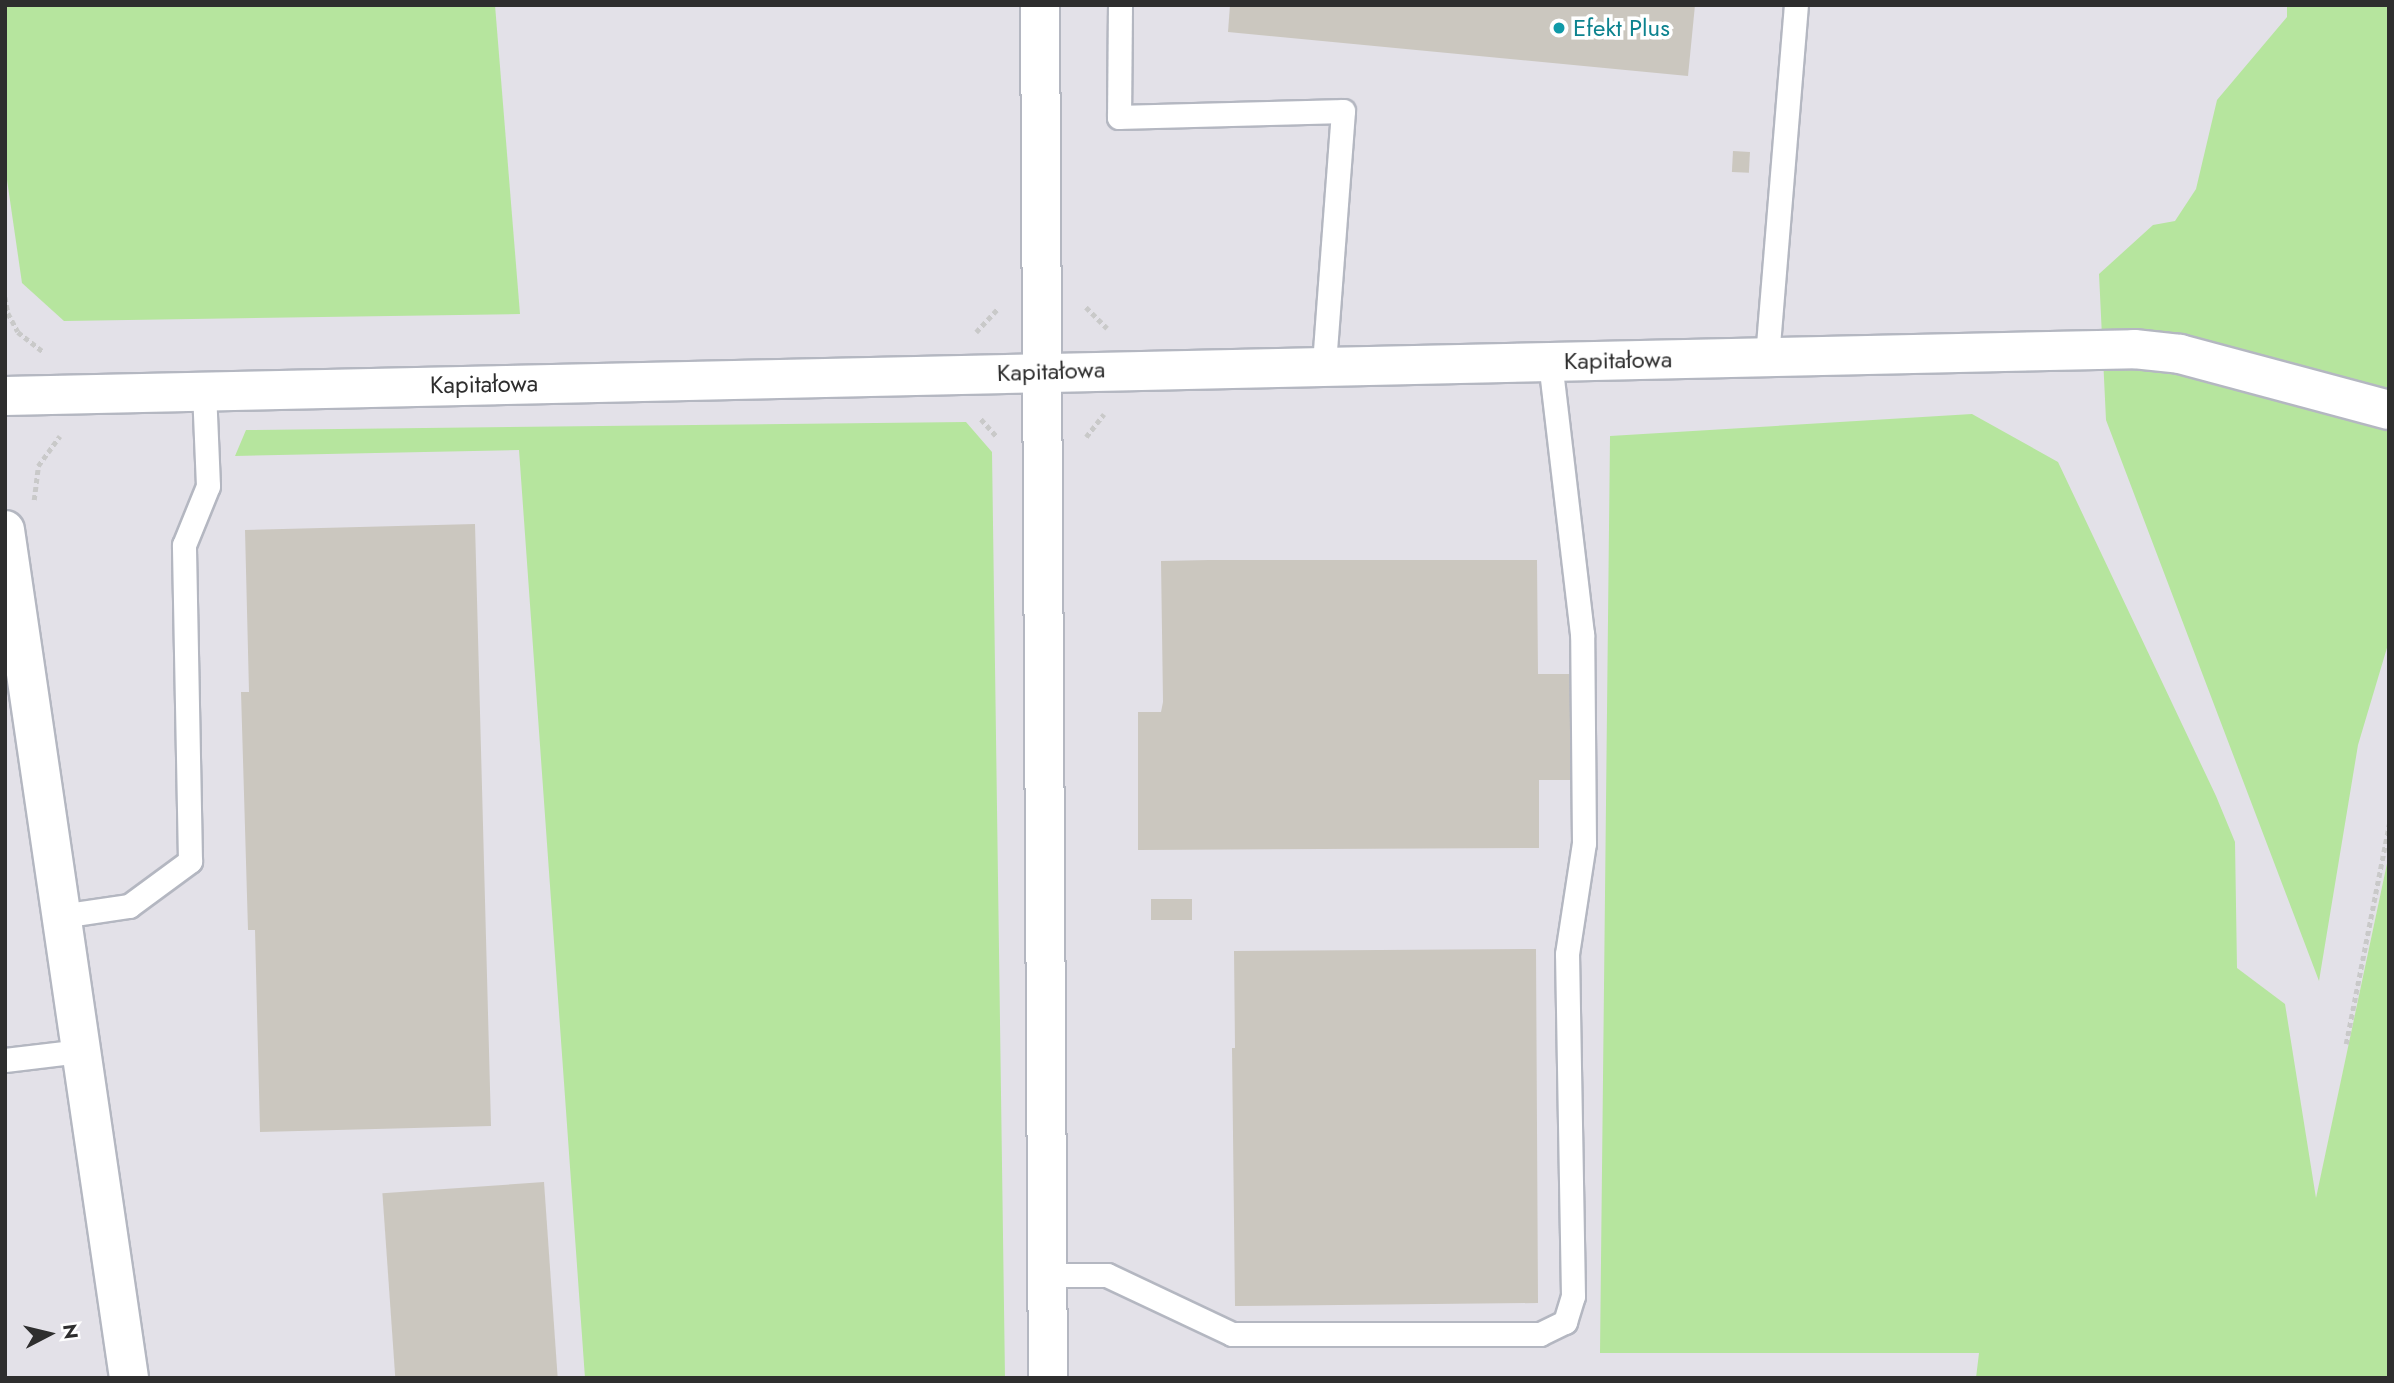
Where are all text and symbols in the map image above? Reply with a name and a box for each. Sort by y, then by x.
place label: Efekt Plus [1573,14,1670,42]
marker: Efekt Plus [1551,20,1567,36]
street label: Kapitałowa [1564,345,1672,375]
street label: Kapitałowa [996,355,1106,387]
street label: Kapitałowa [430,369,538,399]
north arrow [14,1299,84,1369]
text: N [56,1322,85,1341]

